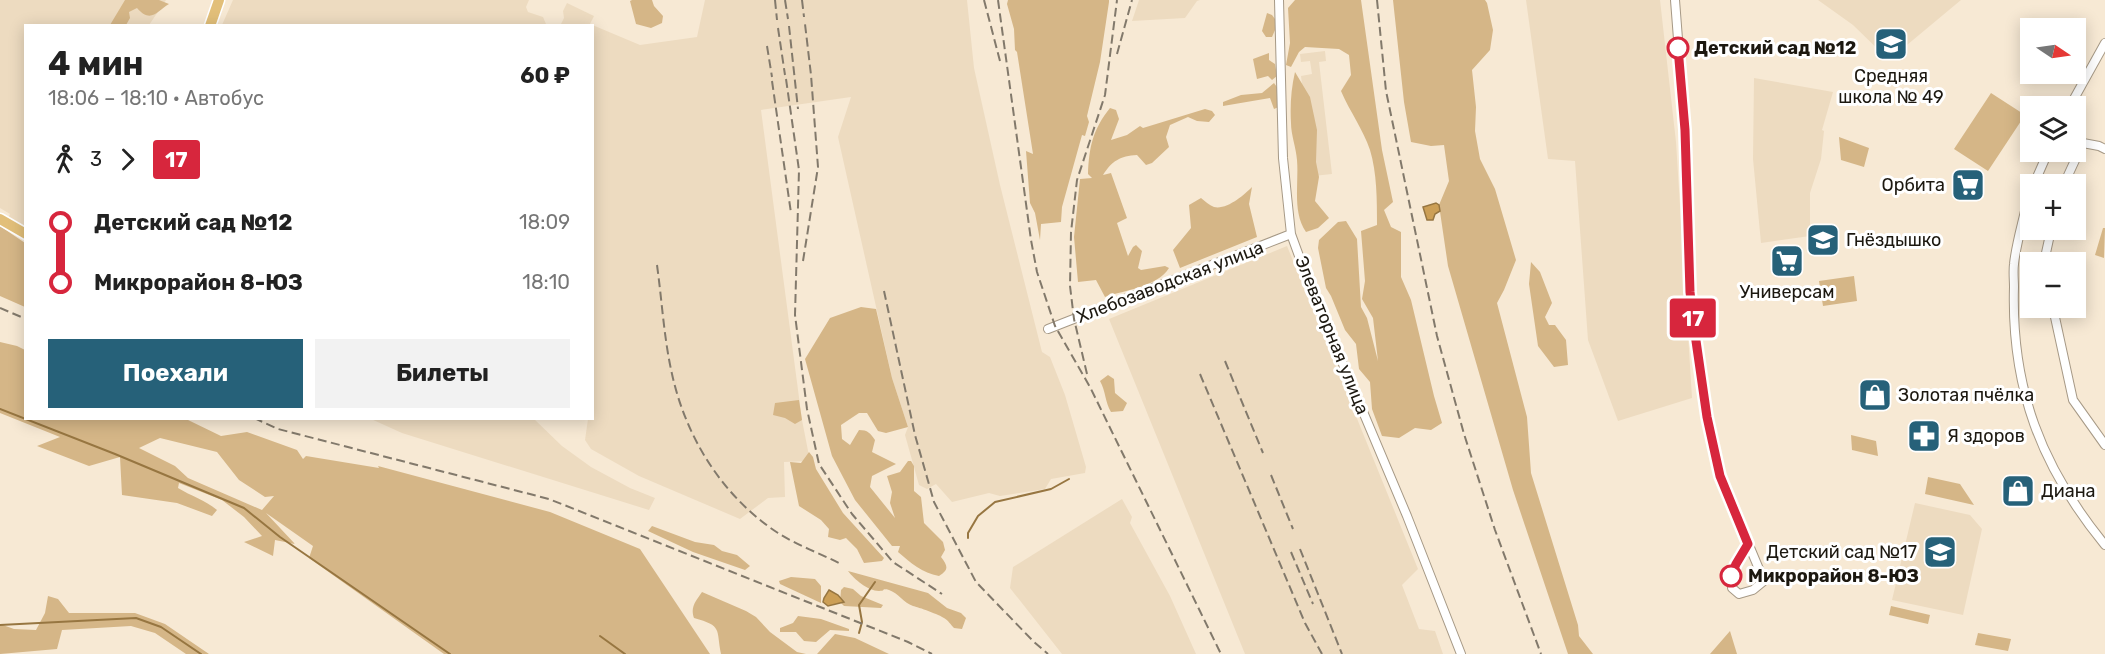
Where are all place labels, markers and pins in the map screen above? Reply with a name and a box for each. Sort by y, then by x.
school or university icon: Средняя школа № 49 [1873,26,1909,62]
marker: Детский сад №12 [1667,37,1689,59]
place label: Детский сад №12 [1694,37,1857,59]
place label: Средняя школа № 49 [1838,65,1944,108]
supermarket icon: Орбита [1950,167,1986,203]
place label: Орбита [1882,174,1945,196]
school or university icon: Гнёздышко [1805,222,1841,258]
place label: Гнёздышко [1846,229,1941,251]
supermarket icon: Универсам [1769,243,1805,279]
place label: Универсам [1740,281,1834,303]
shop icon: Золотая пчёлка [1857,377,1893,413]
place label: Золотая пчёлка [1898,384,2034,406]
pharmacy icon: Я здоров [1906,418,1942,454]
place label: Я здоров [1947,425,2025,447]
shop icon: Диана [2000,473,2036,509]
place label: Диана [2041,480,2096,502]
school or university icon: Детский сад №17 [1922,534,1958,570]
place label: Детский сад №17 [1766,541,1917,563]
marker: Микрорайон 8-ЮЗ [1720,565,1742,587]
place label: Микрорайон 8-ЮЗ [1748,565,1919,587]

